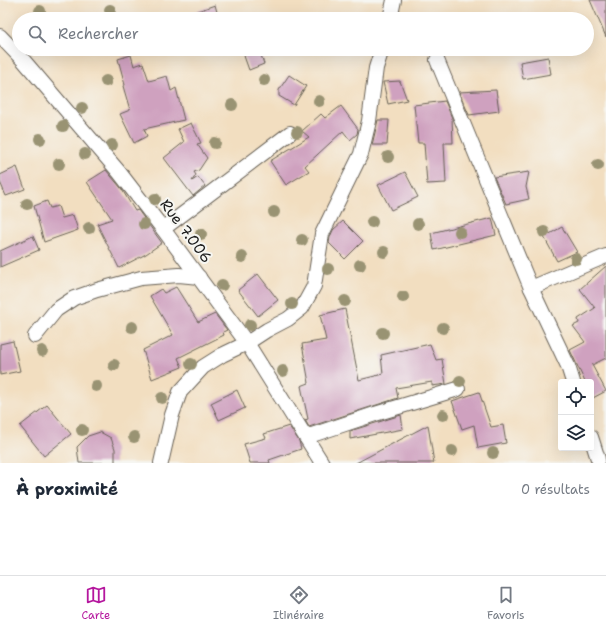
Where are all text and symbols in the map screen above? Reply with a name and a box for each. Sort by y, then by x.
search box [12,12,594,56]
icon: search [26,23,48,45]
text: Rechercher [58,24,139,44]
street label: Rue 7.006 [155,195,217,267]
map controls [558,379,594,451]
button: locate [558,379,594,415]
button: layers [558,415,594,451]
text: À proximité [16,478,118,500]
text: 0 résultats [521,481,590,498]
tab: Carte [81,584,110,623]
tab: Itinéraire [273,584,324,623]
tab: Favoris [487,584,525,623]

